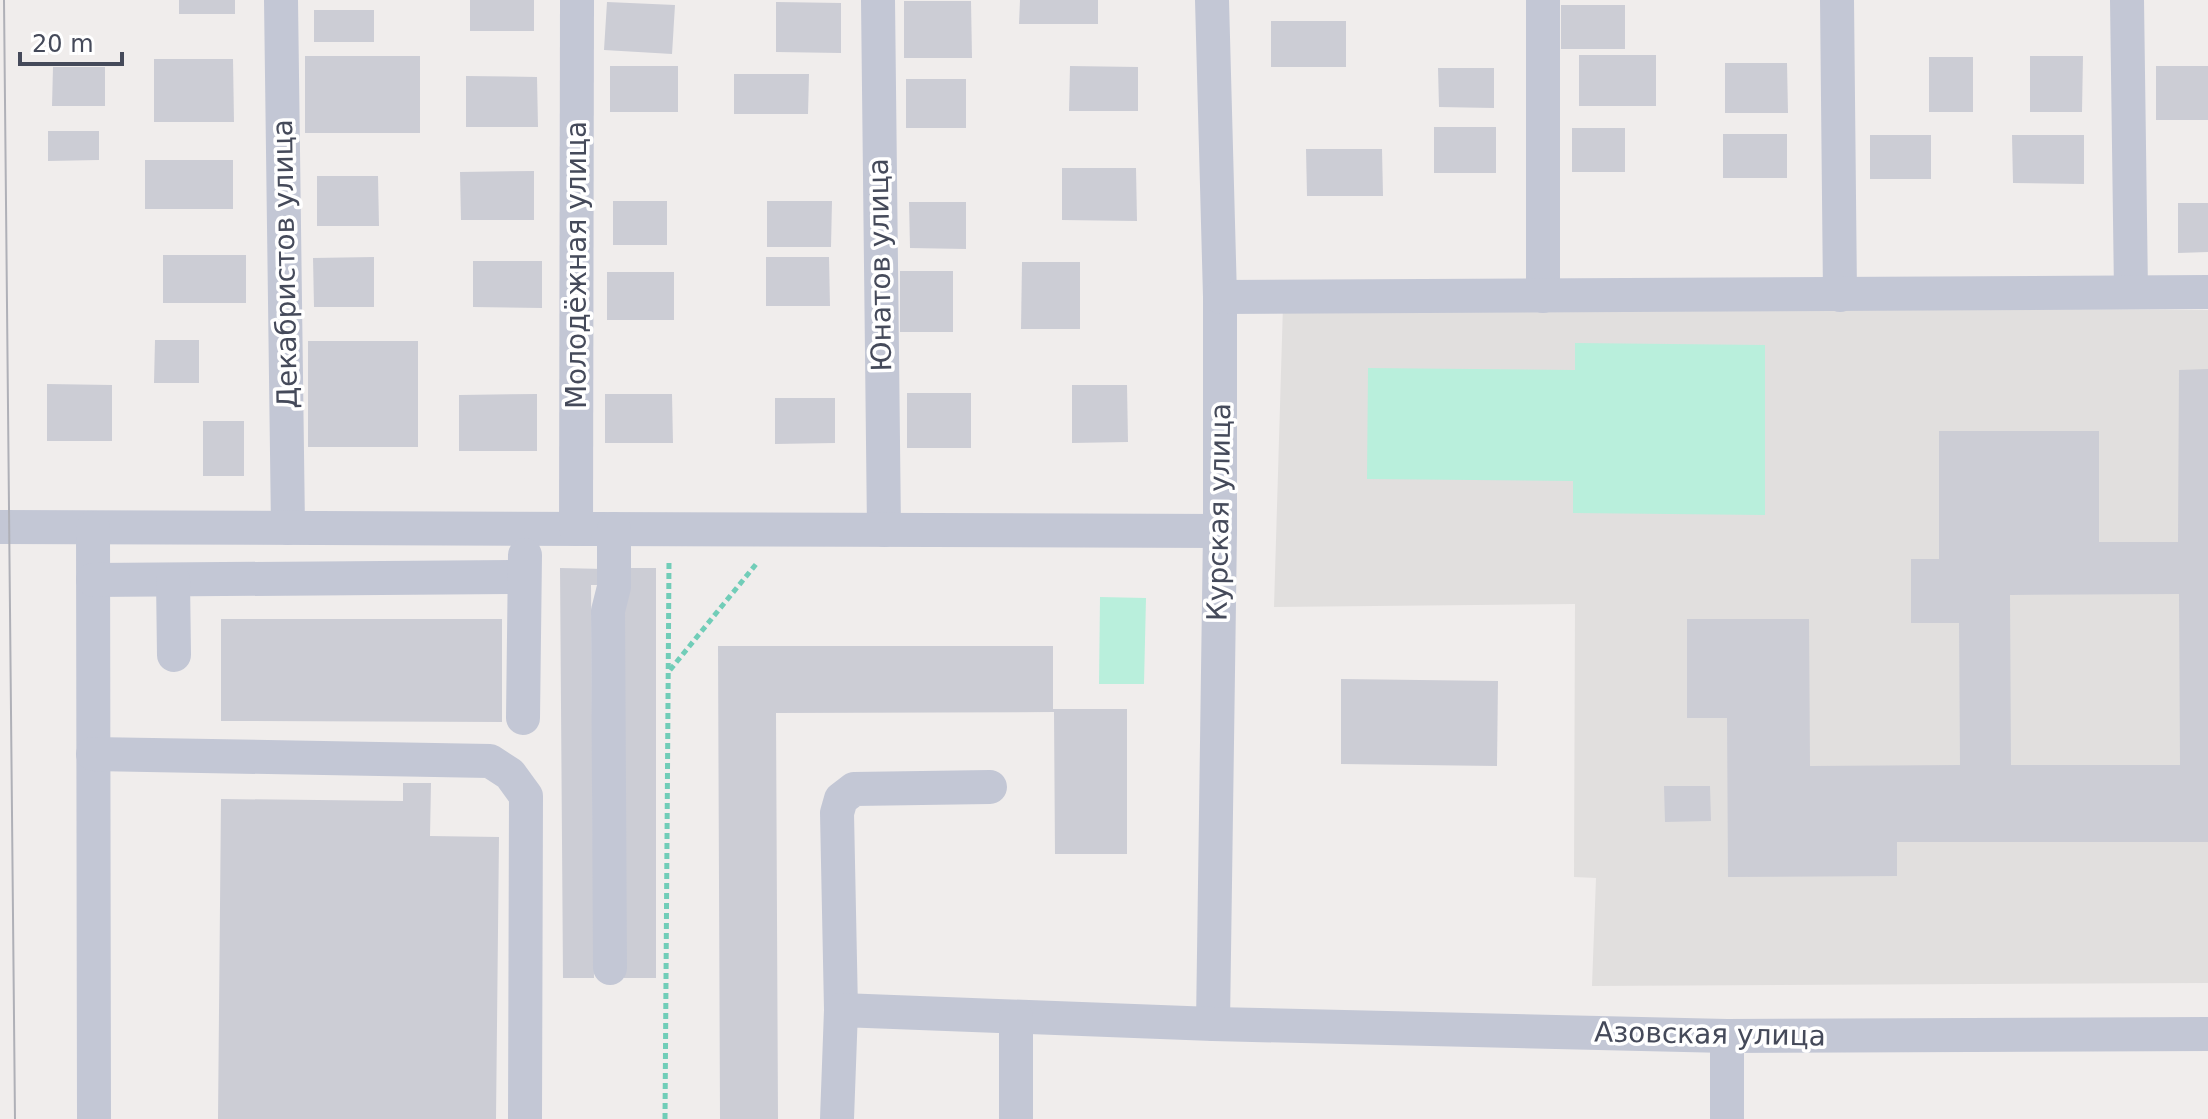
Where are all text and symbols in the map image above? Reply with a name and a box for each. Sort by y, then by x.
scale bar [20,16,122,66]
text: 20 m [32,30,94,58]
street label: Декабристов улица [266,119,304,409]
street label: Молодёжная улица [560,121,593,409]
street label: Юнатов улица [862,158,898,372]
street label: Курская улица [1201,403,1237,621]
street label: Азовская улица [1594,1015,1826,1053]

